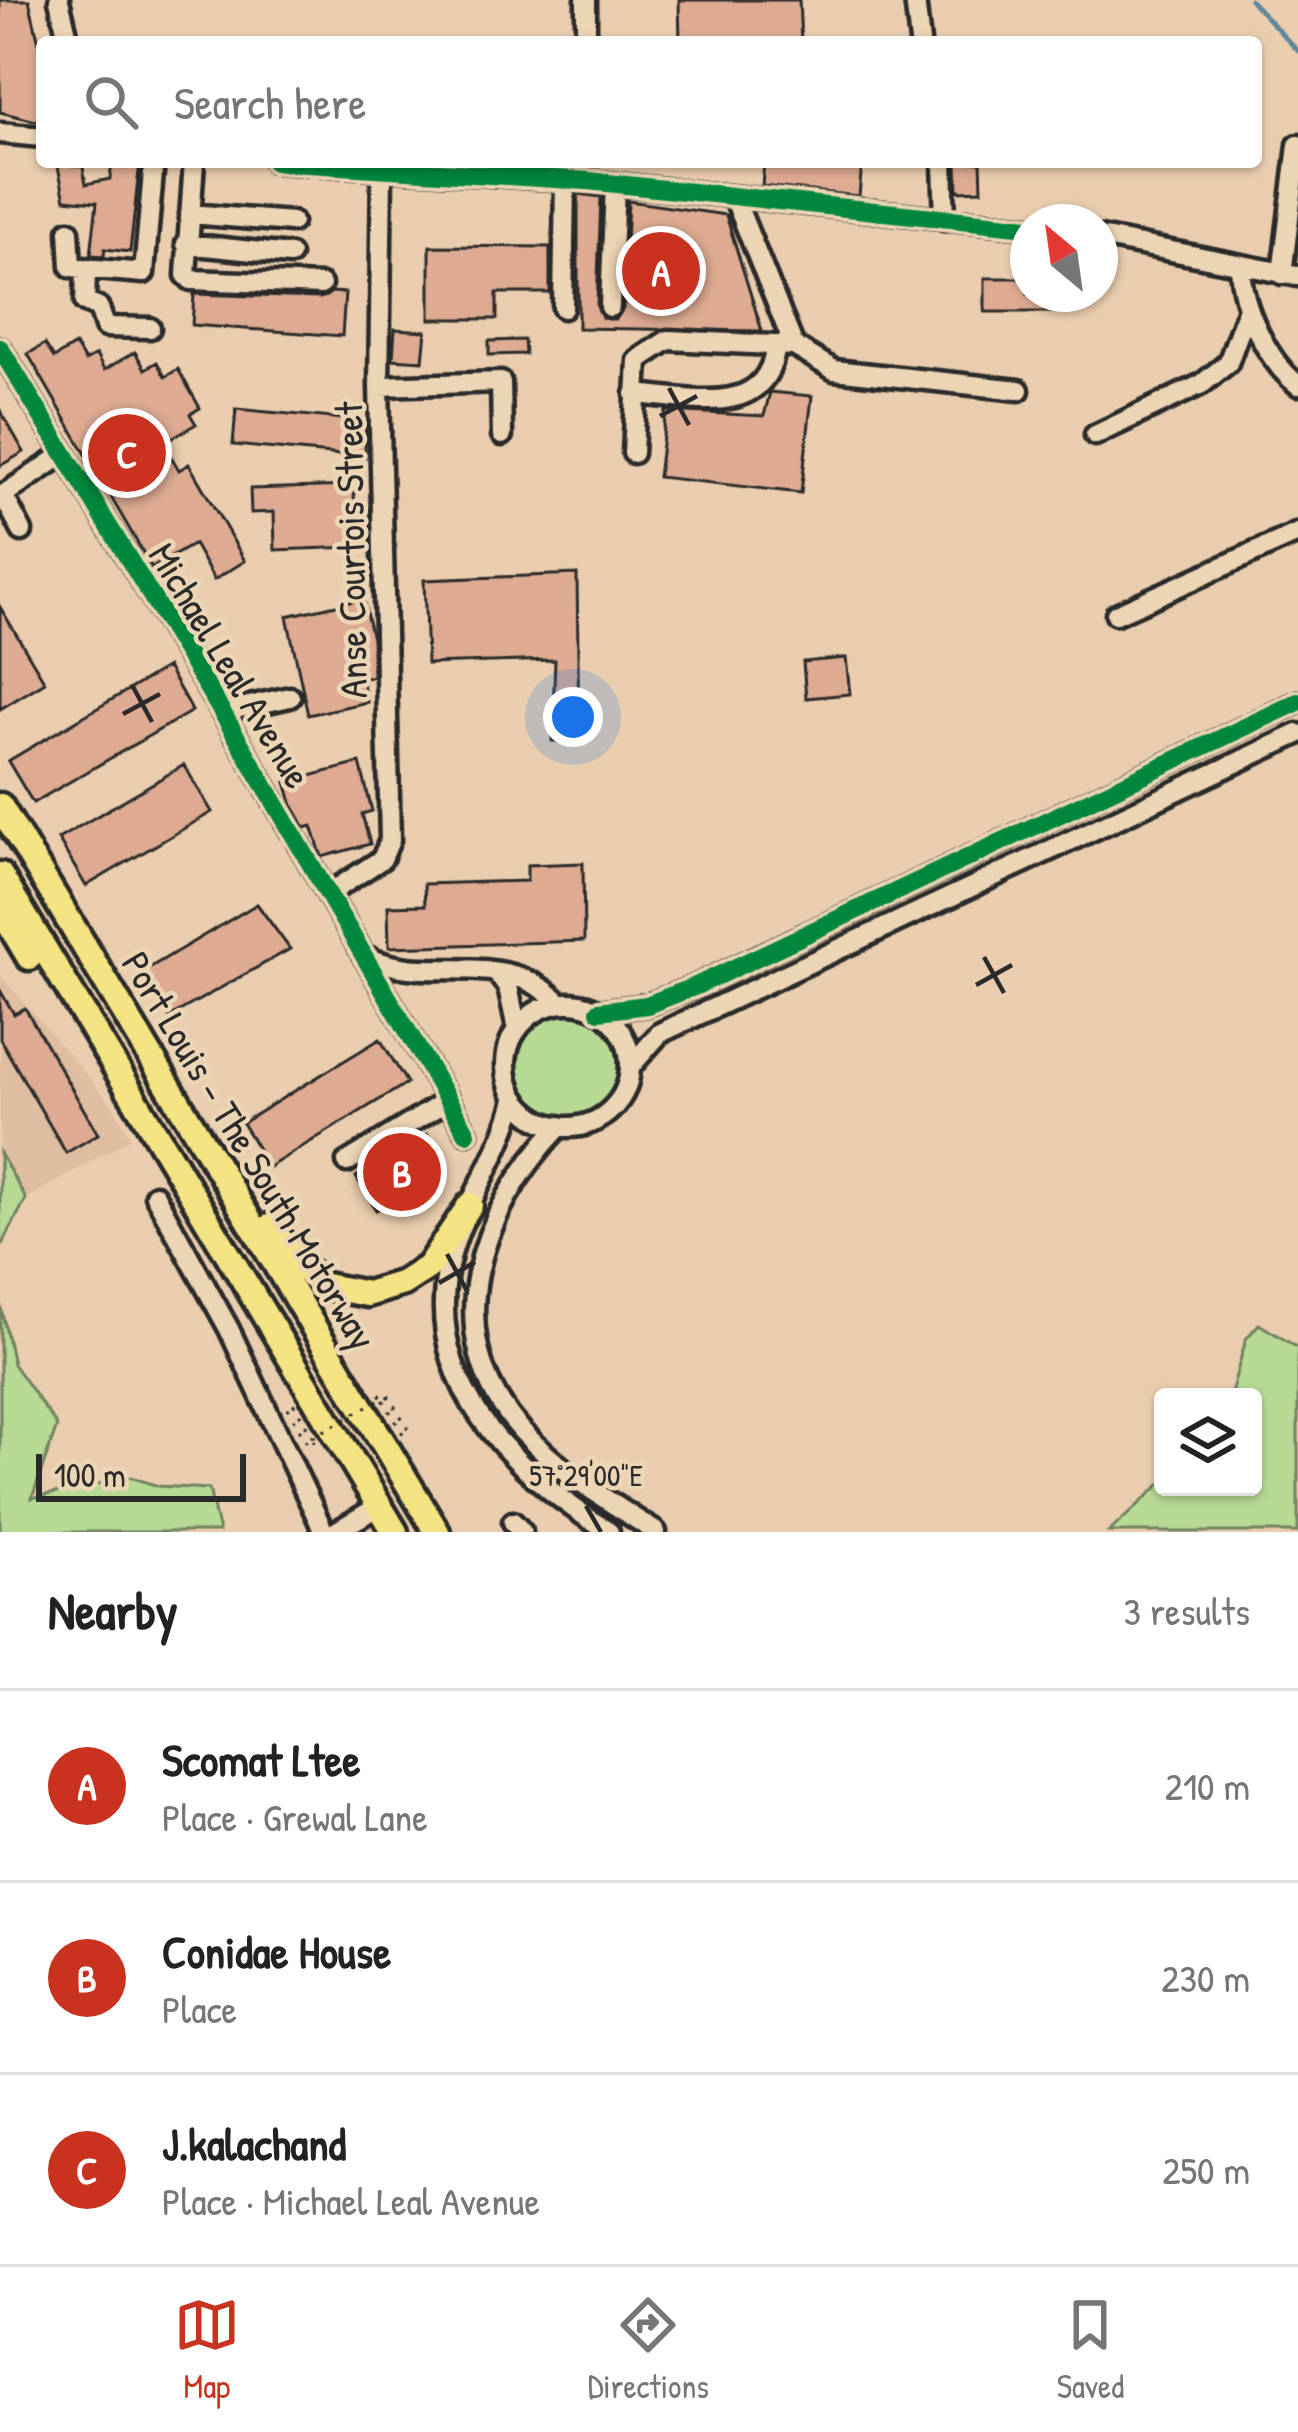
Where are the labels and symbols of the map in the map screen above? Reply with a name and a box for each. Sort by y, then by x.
north arrow [1010,204,1118,312]
pin: A [622,226,700,316]
street label: Anse Courtois Street [321,401,379,699]
pin: C [88,408,166,498]
street label: Michael Leal Avenue [137,533,325,797]
your location [543,687,603,747]
street label: Port Louis – The South Motorway [110,941,390,1359]
pin: B [363,1127,441,1217]
scale bar [36,1448,246,1501]
text: 57°29'00"E [529,1455,643,1495]

